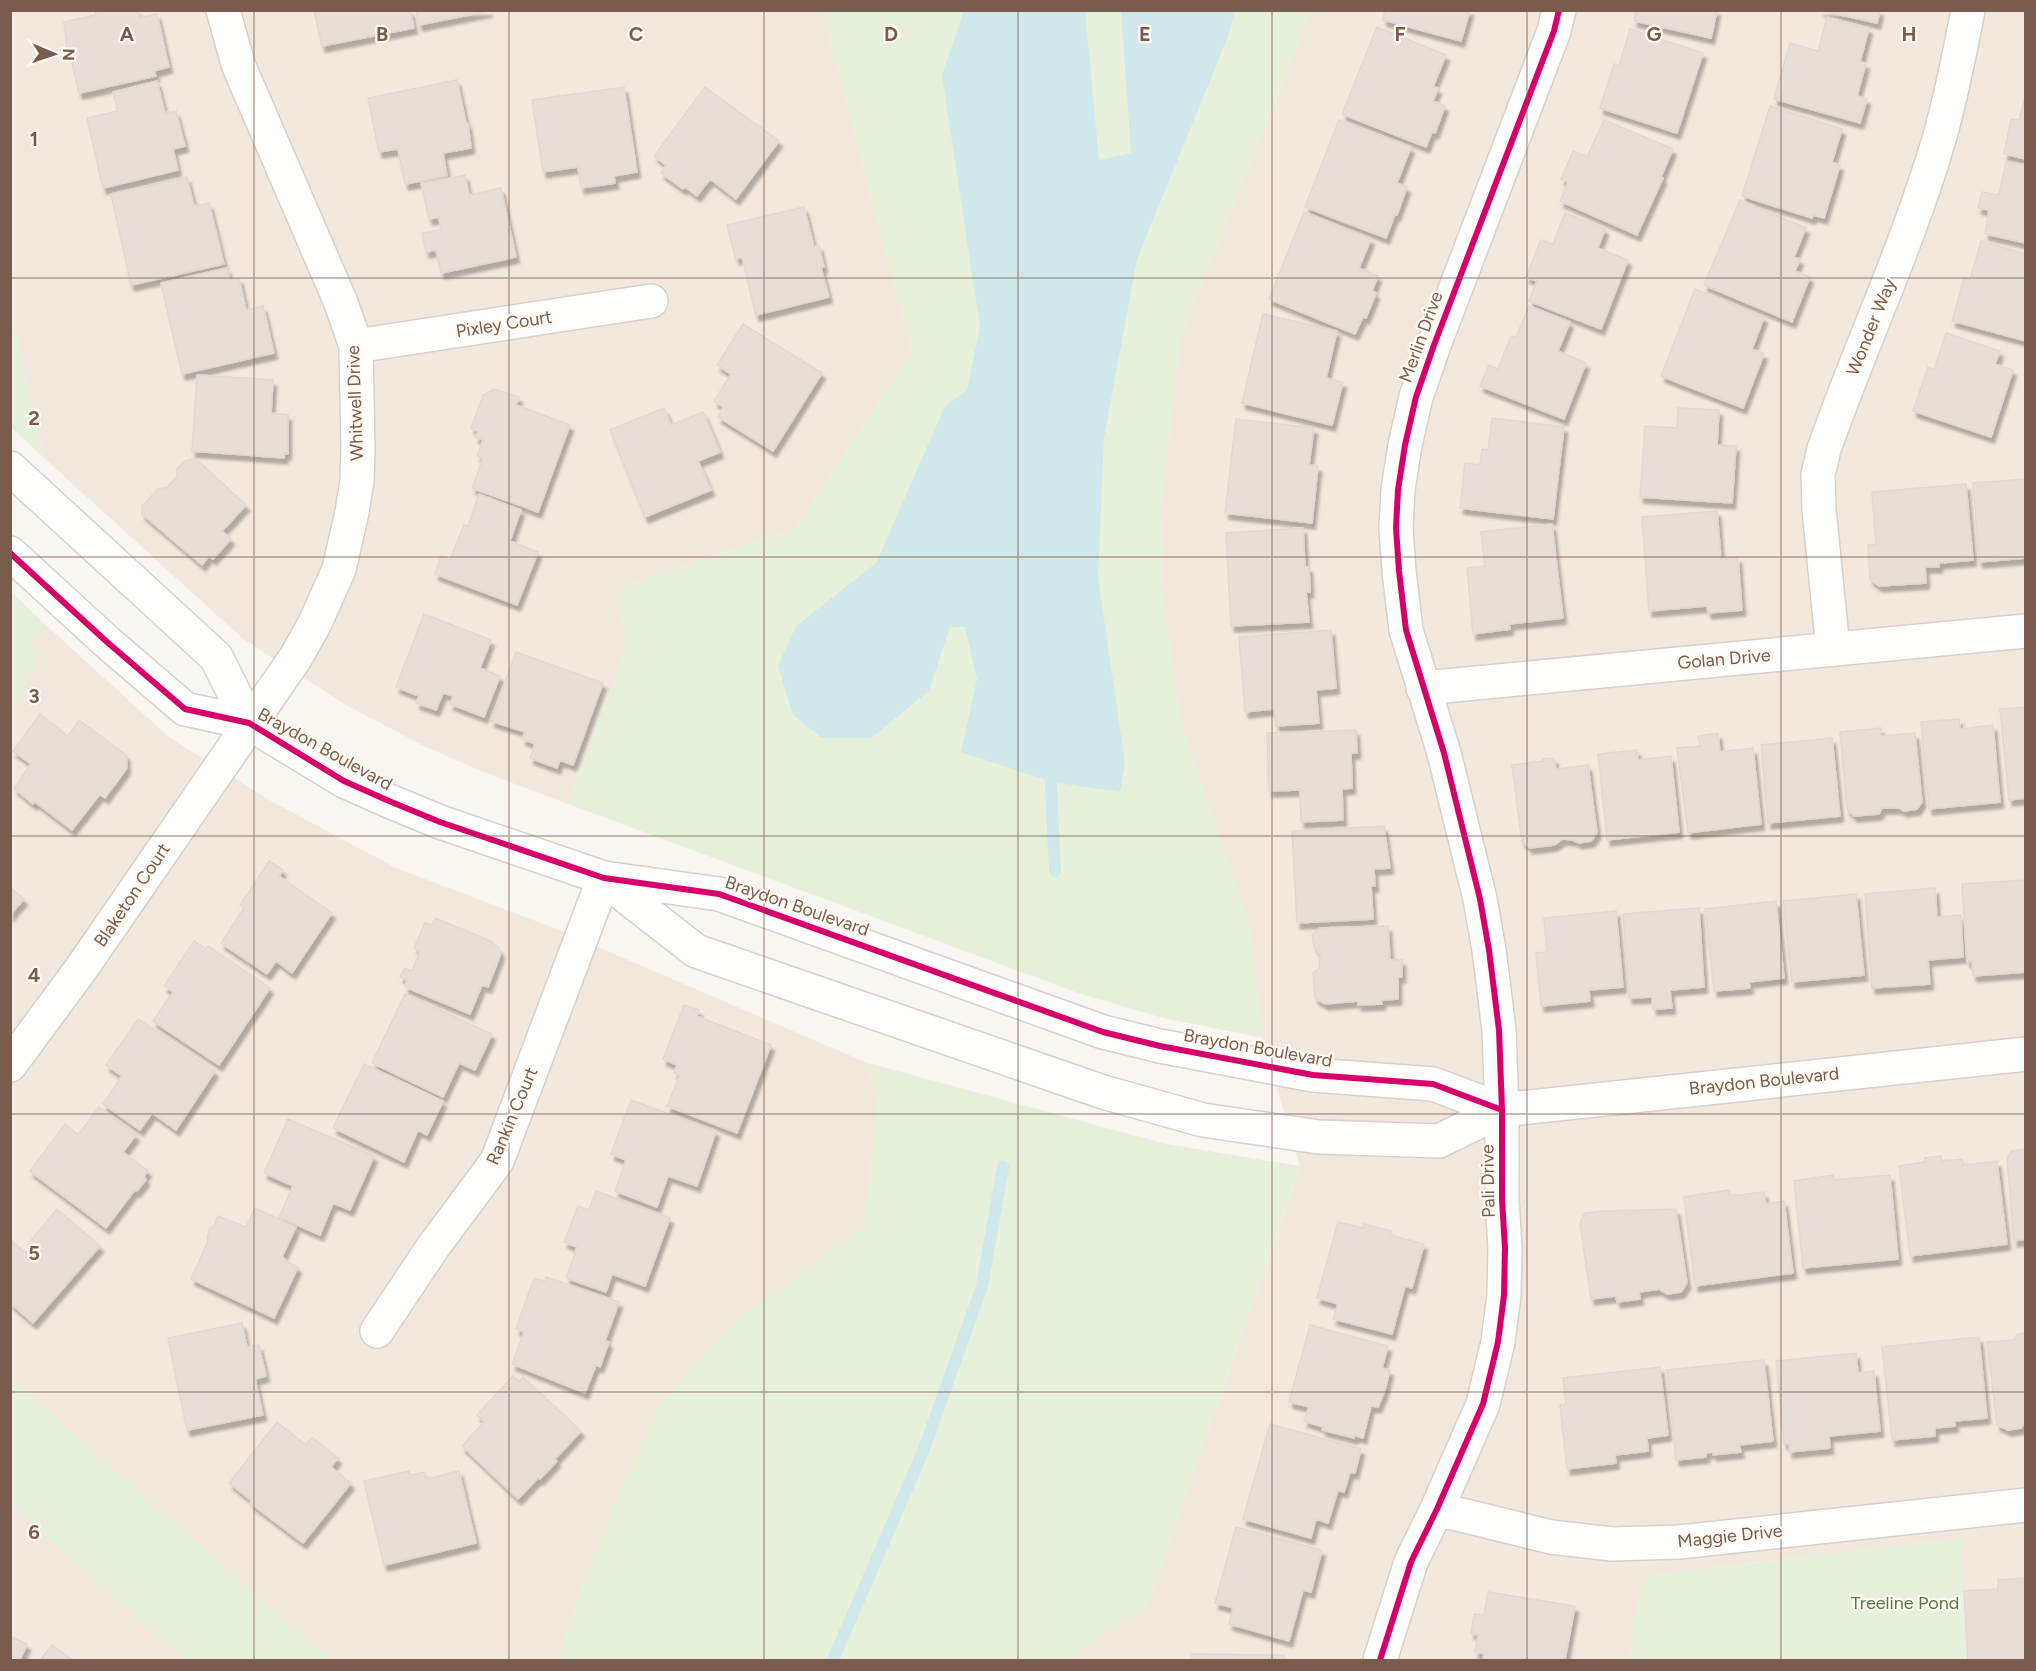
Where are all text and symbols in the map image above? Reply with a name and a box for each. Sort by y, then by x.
text: A [120,22,135,46]
text: B [376,22,388,46]
text: C [629,22,643,46]
text: D [884,22,898,46]
text: E [1139,22,1151,46]
text: F [1394,22,1406,46]
text: G [1647,22,1662,46]
text: H [1902,22,1917,46]
north arrow [24,24,84,84]
text: N [59,48,78,61]
text: 1 [30,127,38,151]
street label: Wonder Way [1842,275,1901,379]
street label: Merlin Drive [1394,288,1448,386]
street label: Pixley Court [454,306,554,342]
street label: Whitwell Drive [342,344,368,461]
text: 2 [28,406,40,430]
street label: Golan Drive [1677,644,1772,674]
text: 3 [28,684,40,708]
street label: Braydon Boulevard [254,703,396,795]
street label: Blaketon Court [89,839,175,951]
street label: Braydon Boulevard [722,871,872,941]
text: 4 [28,963,41,987]
street label: Braydon Boulevard [1182,1024,1334,1072]
street label: Braydon Boulevard [1688,1062,1840,1100]
street label: Rankin Court [482,1064,543,1168]
street label: Pali Drive [1476,1144,1500,1218]
text: 5 [28,1241,40,1265]
text: 6 [28,1520,40,1544]
street label: Maggie Drive [1676,1520,1784,1552]
park label: Treeline Pond [1851,1592,1959,1614]

